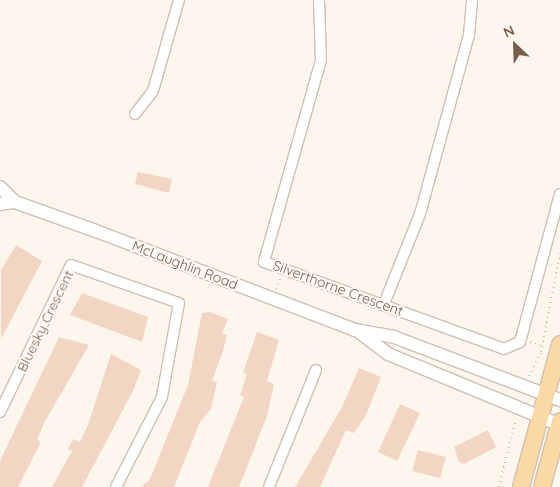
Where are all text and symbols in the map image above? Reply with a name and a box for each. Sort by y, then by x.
north arrow [490,20,540,70]
text: N [501,21,517,42]
street label: McLaughlin Road [130,237,240,293]
street label: Silverthorne Crescent [271,257,405,319]
street label: Bluesky Crescent [13,268,77,374]

